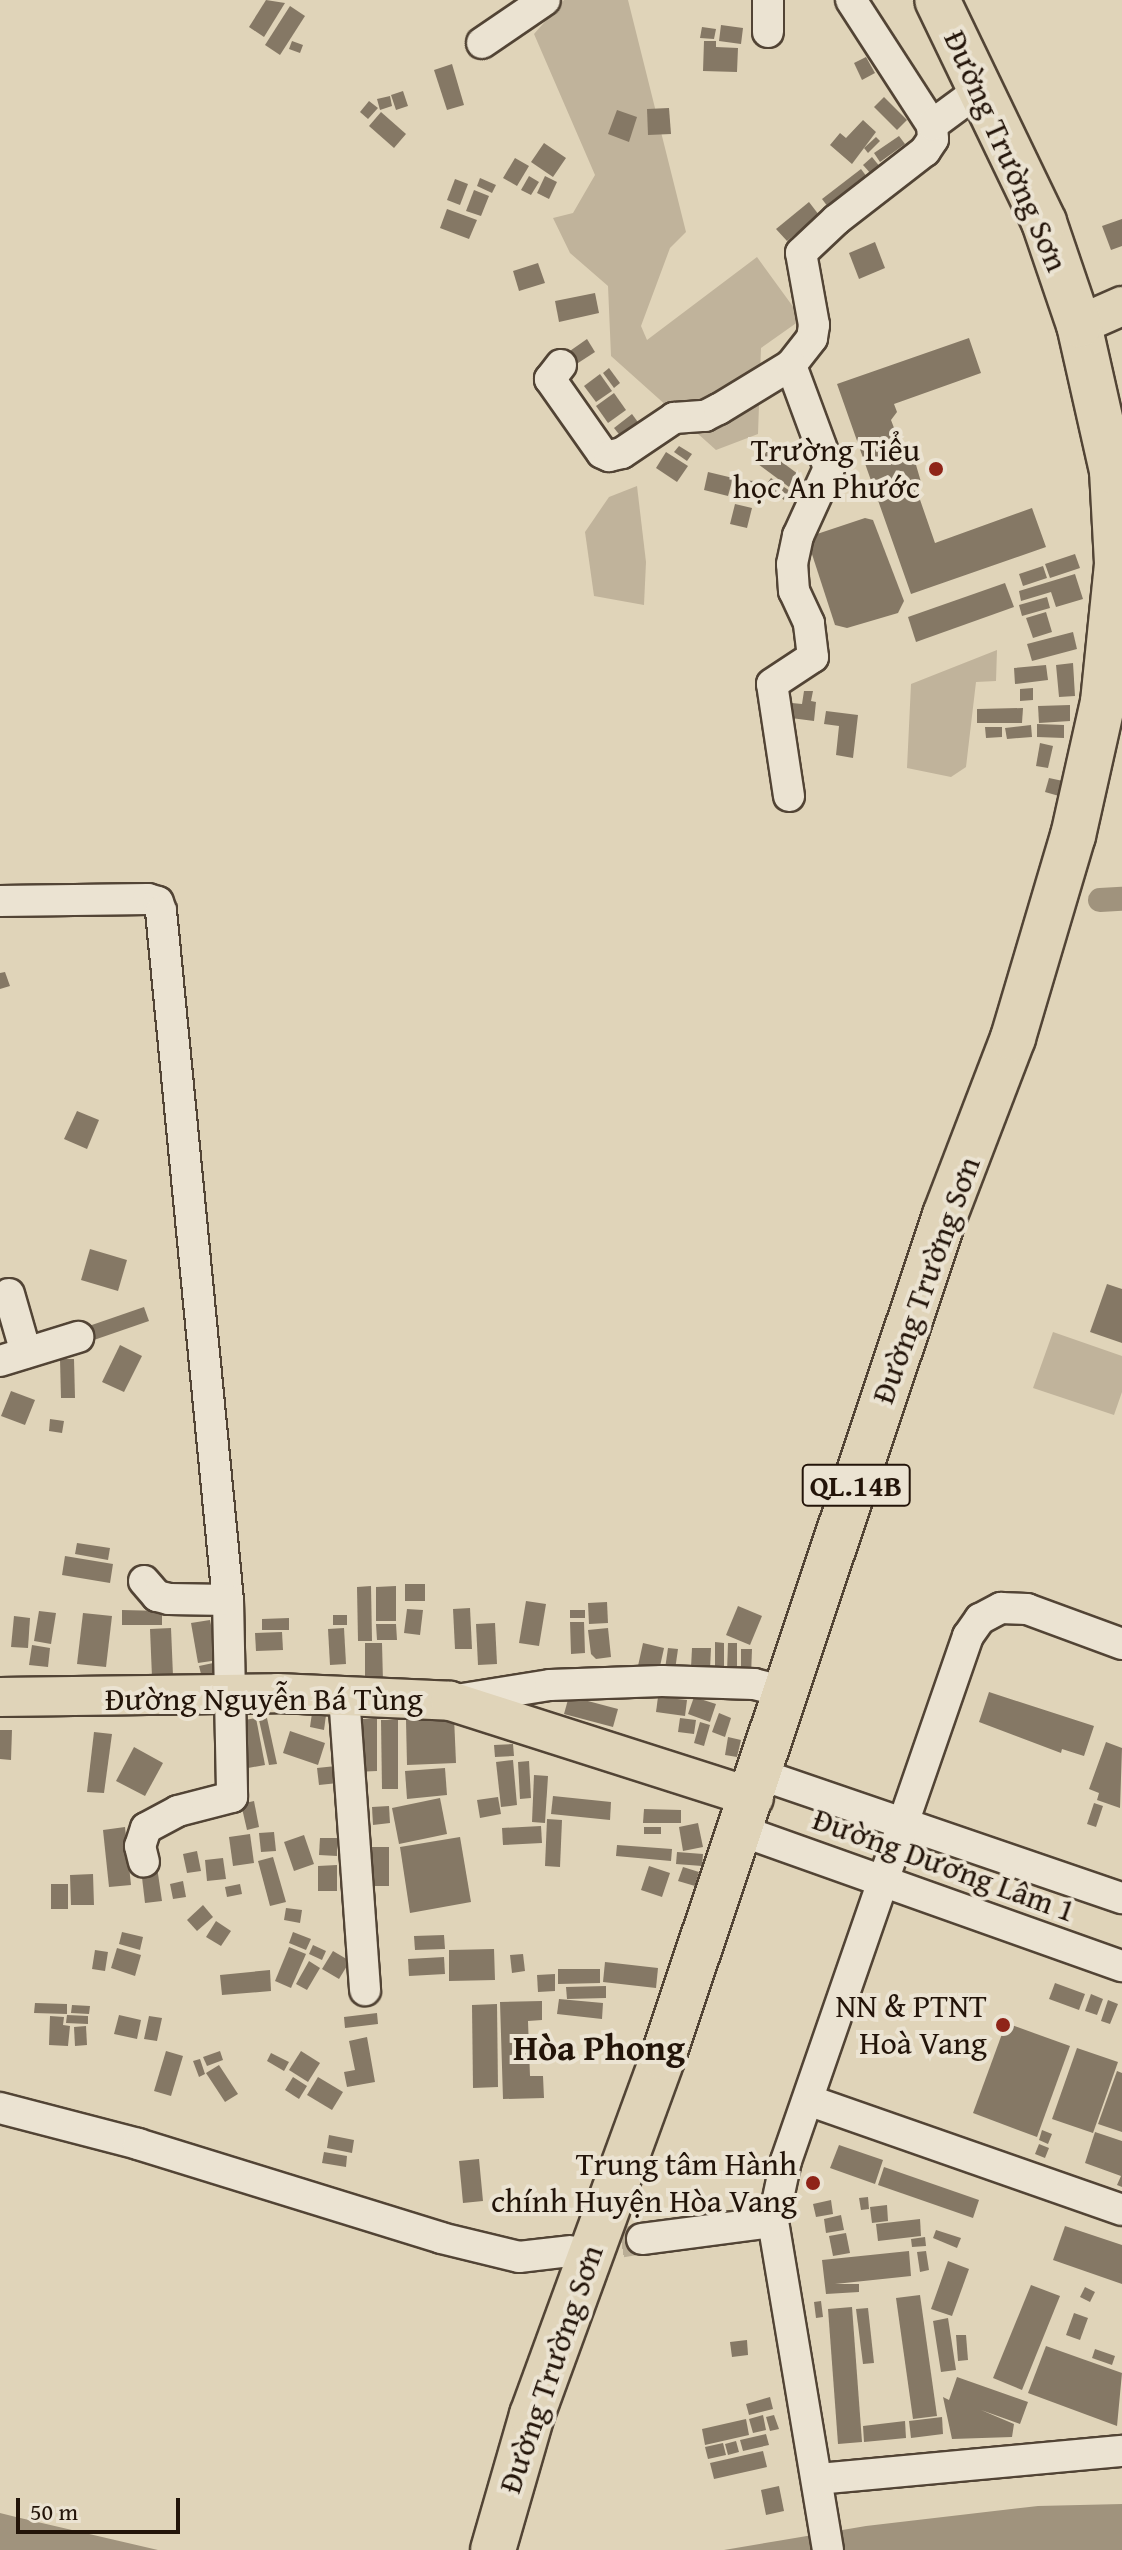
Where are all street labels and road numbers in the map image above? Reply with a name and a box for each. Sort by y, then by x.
street label: Đường Trường Sơn [936,25,1076,277]
street label: Đường Trường Sơn [864,1151,988,1409]
road number: QL.14B [800,1459,912,1511]
street label: Đường Nguyễn Bá Tùng [105,1680,423,1718]
street label: Đường Dương Lâm 1 [808,1800,1080,1930]
street label: Đường Trường Sơn [491,2240,611,2498]

